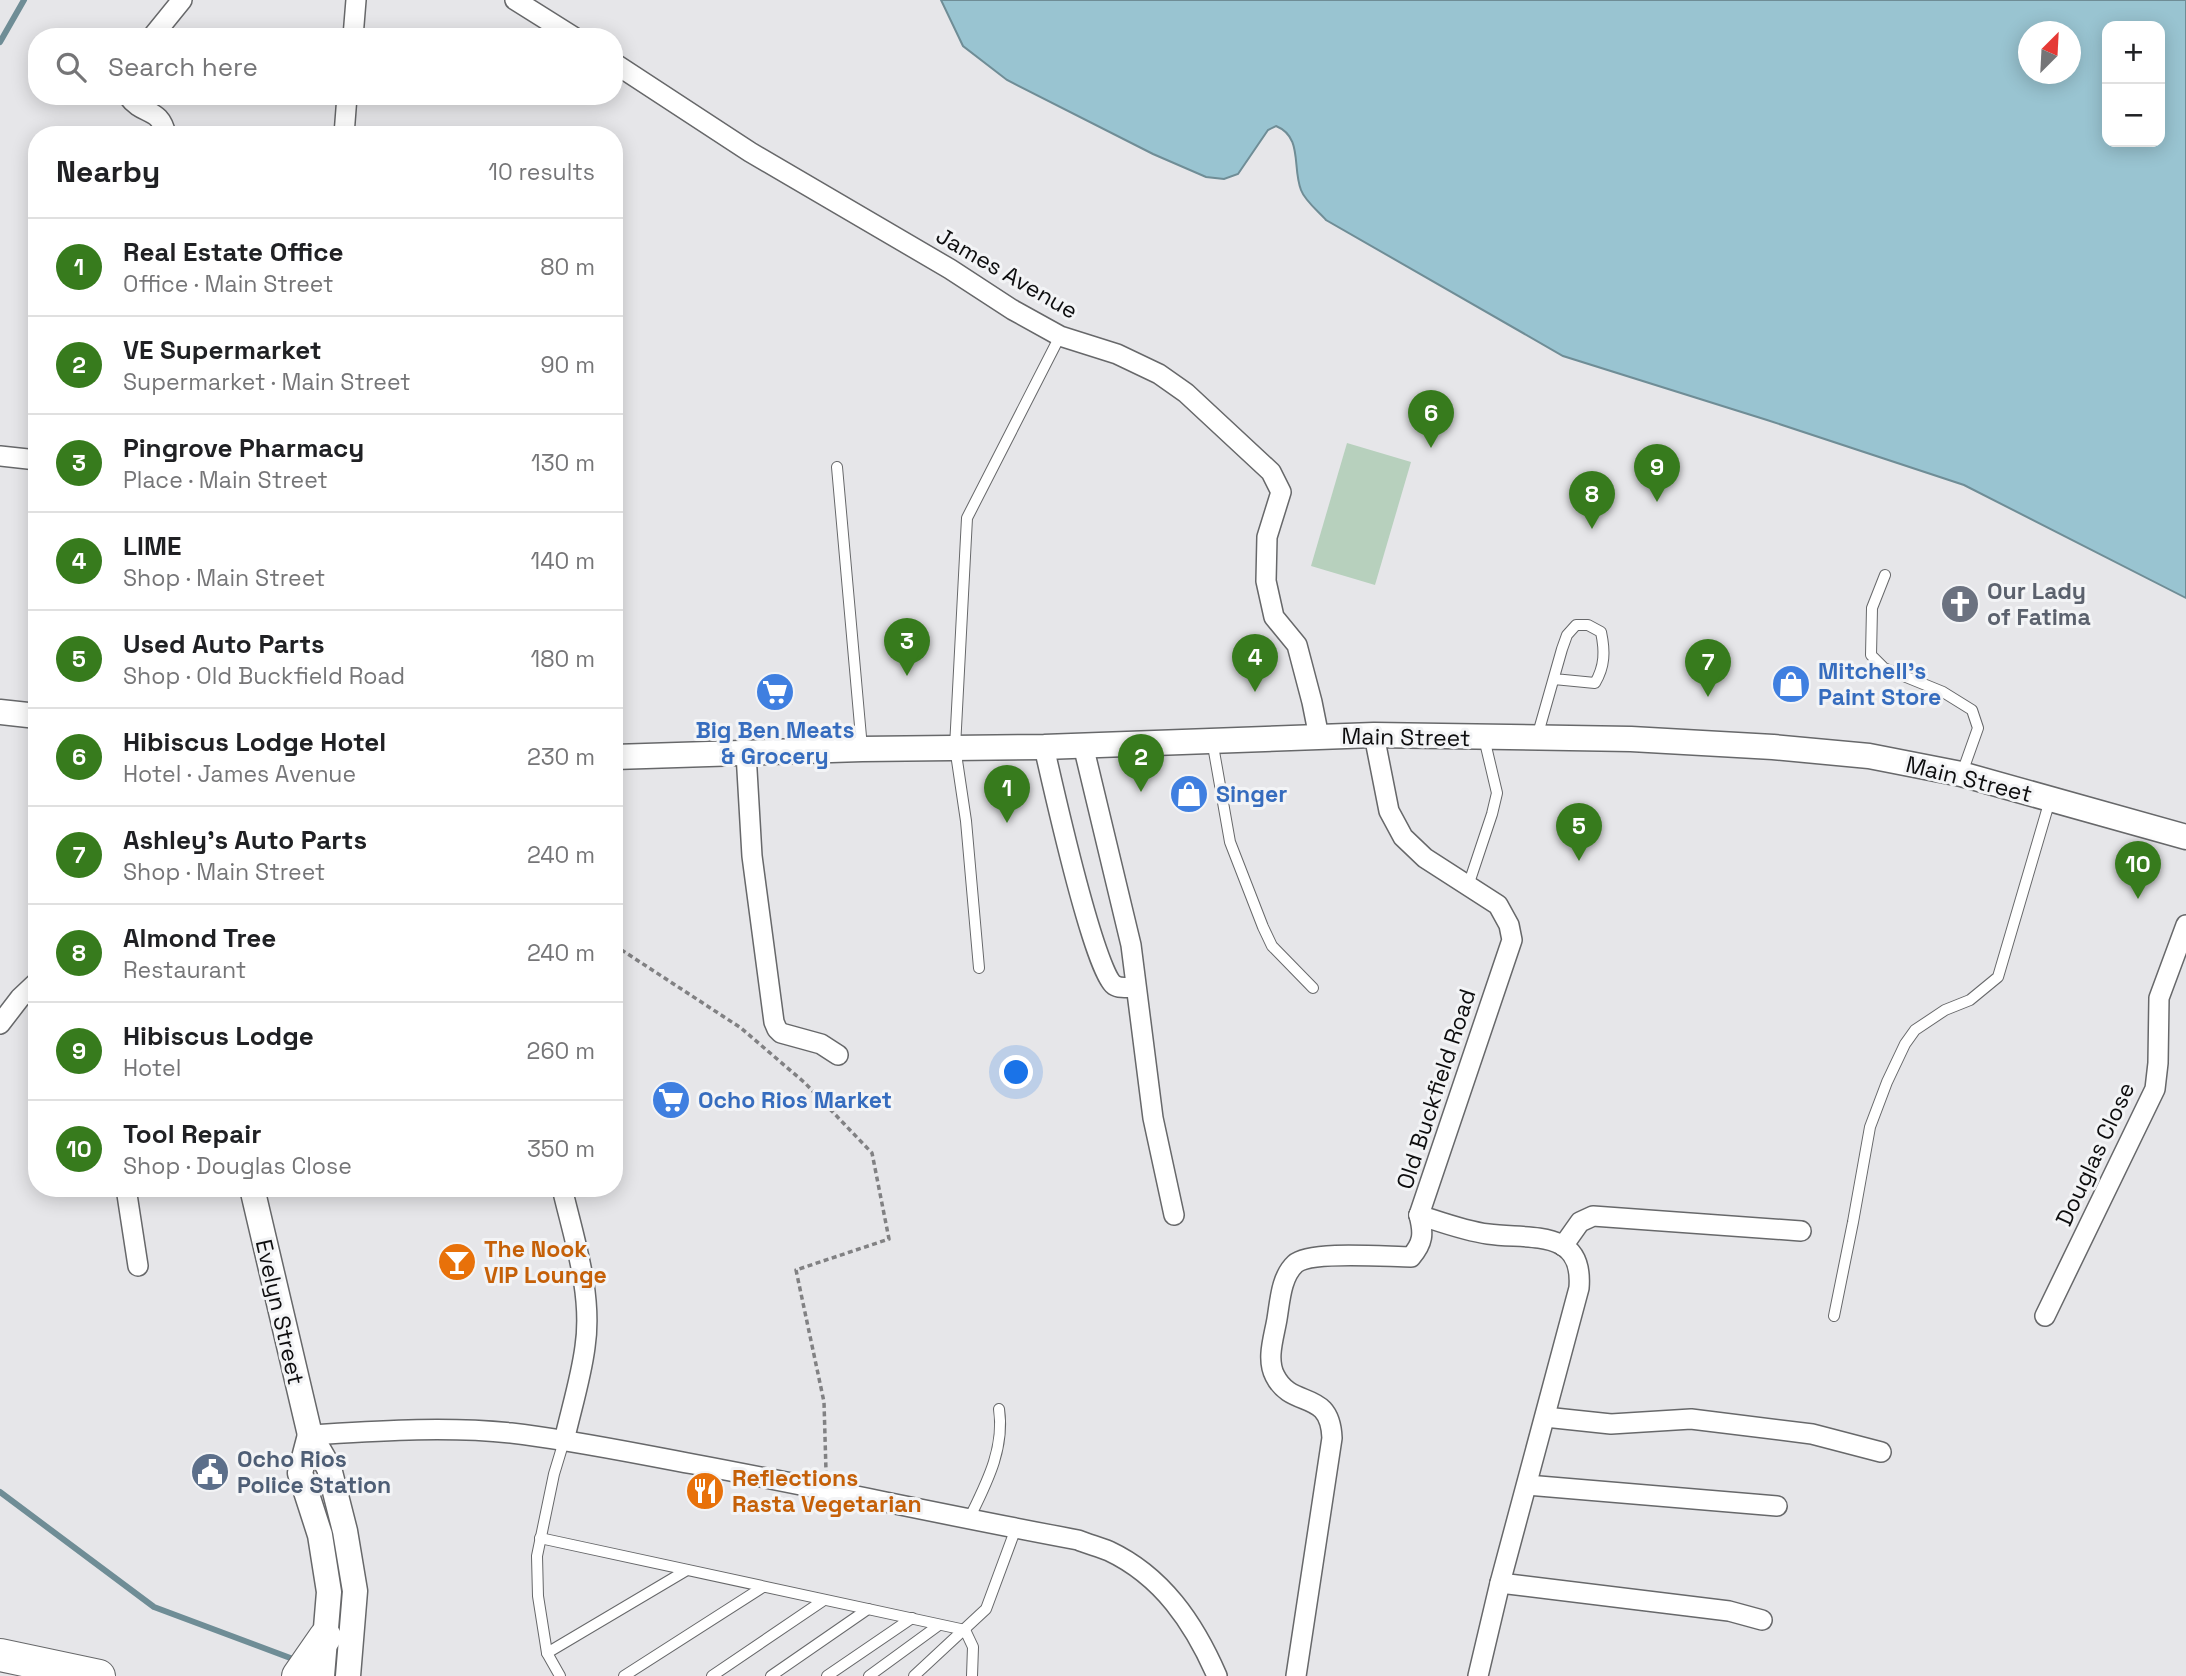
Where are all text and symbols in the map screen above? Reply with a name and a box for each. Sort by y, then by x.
north arrow [2018,21,2081,84]
map controls [2102,21,2165,147]
button: + [2102,21,2165,84]
search box [28,28,623,105]
icon: search [52,48,90,86]
text: Search here [108,50,258,84]
button: − [2102,84,2165,147]
text: Nearby [56,152,160,191]
text: 10 results [488,157,595,187]
street label: James Avenue [931,220,1083,326]
text: Real Estate Office [123,235,344,269]
text: 1 [74,252,84,282]
text: 80 m [540,252,595,282]
text: Office · Main Street [123,269,334,299]
text: VE Supermarket [123,333,322,367]
text: 2 [72,350,86,380]
text: 90 m [540,350,595,380]
text: Supermarket · Main Street [123,367,411,397]
pin: 6 [1408,390,1454,448]
text: Pingrove Pharmacy [123,431,364,465]
pin: 9 [1634,444,1680,502]
text: 3 [72,448,86,478]
text: 130 m [531,448,595,478]
text: Place · Main Street [123,465,328,495]
pin: 8 [1569,471,1615,529]
text: LIME [123,529,181,563]
text: 4 [72,546,86,576]
text: 140 m [531,546,595,576]
text: Shop · Main Street [123,563,325,593]
place label: Our Lady of Fatima [1987,576,2091,632]
church icon: Our Lady of Fatima [1939,583,1981,625]
pin: 3 [884,618,930,676]
text: Used Auto Parts [123,627,325,661]
pin: 4 [1232,634,1278,692]
pin: 7 [1685,639,1731,697]
text: 5 [72,644,86,674]
text: 180 m [531,644,595,674]
place label: Mitchell's Paint Store [1818,656,1941,712]
text: Shop · Old Buckfield Road [123,661,405,691]
shop icon: Mitchell's Paint Store [1770,663,1812,705]
supermarket icon: Big Ben Meats & Grocery [754,671,796,713]
place label: Big Ben Meats & Grocery [695,715,855,771]
street label: Main Street [1341,721,1471,753]
text: Hibiscus Lodge Hotel [123,725,386,759]
pin: 2 [1118,734,1164,792]
text: 6 [72,742,86,772]
text: 230 m [527,742,595,772]
street label: Main Street [1903,749,2035,809]
text: Hotel · James Avenue [123,759,356,789]
pin: 1 [984,765,1030,823]
shop icon: Singer [1168,773,1210,815]
place label: Singer [1216,779,1287,809]
pin: 5 [1556,803,1602,861]
text: Ashley's Auto Parts [123,823,367,857]
text: 7 [73,840,85,870]
text: 240 m [527,840,595,870]
pin: 10 [2115,841,2161,899]
text: Shop · Main Street [123,857,325,887]
text: Almond Tree [123,921,276,955]
text: 8 [72,938,86,968]
text: 240 m [527,938,595,968]
text: Restaurant [123,955,246,985]
street label: Old Buckfield Road [1389,985,1483,1193]
text: Hibiscus Lodge [123,1019,314,1053]
text: 9 [72,1036,86,1066]
text: 260 m [527,1036,595,1066]
text: Hotel [123,1053,181,1083]
your location [999,1055,1033,1089]
street label: Douglas Close [2049,1077,2141,1231]
supermarket icon: Ocho Rios Market [650,1079,692,1121]
place label: Ocho Rios Market [698,1085,892,1115]
text: Tool Repair [123,1117,261,1151]
text: 10 [66,1134,92,1164]
text: 350 m [527,1134,595,1164]
text: Shop · Douglas Close [123,1151,352,1181]
place label: The Nook VIP Lounge [484,1234,607,1290]
street label: Evelyn Street [249,1236,311,1388]
bar icon: The Nook VIP Lounge [436,1241,478,1283]
place label: Ocho Rios Police Station [237,1444,391,1500]
public building icon: Ocho Rios Police Station [189,1451,231,1493]
place label: Reflections Rasta Vegetarian [732,1463,922,1519]
restaurant icon: Reflections Rasta Vegetarian [684,1470,726,1512]

